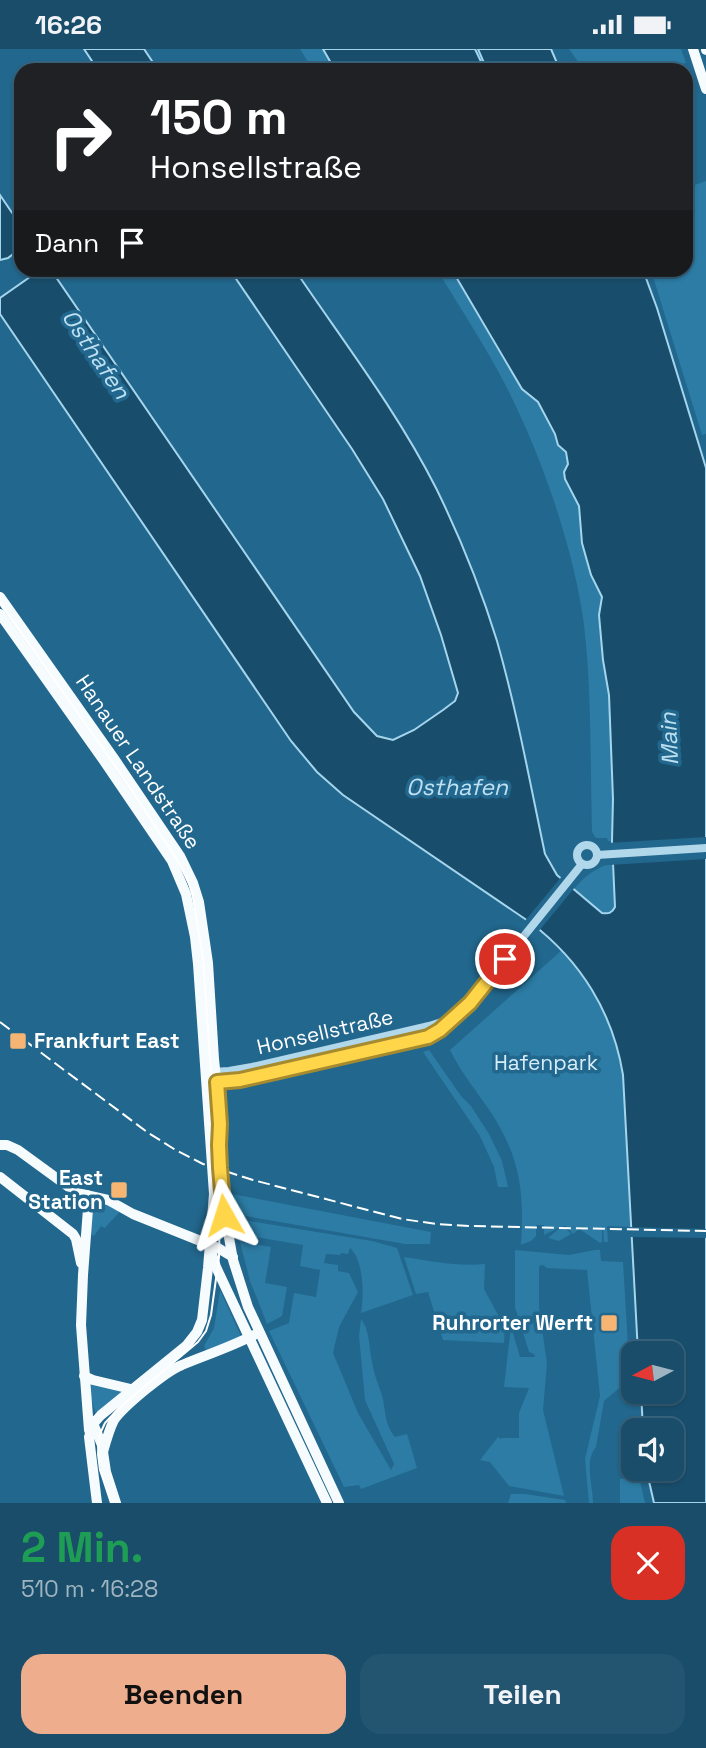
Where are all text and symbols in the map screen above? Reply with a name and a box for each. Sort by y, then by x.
text: 16:26 [35,8,102,42]
text: 150 m [150,86,288,148]
icon: right [35,91,126,182]
text: Honsellstraße [150,147,362,187]
icon: arrive [113,224,151,262]
text: Dann [35,226,99,260]
water label: Osthafen [55,303,137,405]
street label: Hanauer Landstraße [70,669,207,854]
water label: Main [653,711,685,766]
water label: Osthafen [406,772,509,802]
pin [475,929,535,989]
icon: arrive [486,940,524,978]
street label: Honsellstraße [254,1003,396,1060]
place label: Frankfurt East [34,1027,180,1054]
marker: Frankfurt East [8,1031,28,1051]
park label: Hafenpark [494,1049,598,1076]
place label: East Station [28,1164,103,1215]
position arrow [187,1178,261,1252]
marker: East Station [109,1180,129,1200]
place label: Ruhrorter Werft [432,1309,593,1336]
marker: Ruhrorter Werft [599,1313,619,1333]
north arrow [621,1341,684,1403]
map controls [621,1341,684,1481]
button: sound [621,1418,684,1481]
text: 2 Min. [21,1521,143,1574]
button: close [611,1526,685,1600]
text: 510 m · 16:28 [21,1574,158,1604]
button: Beenden [21,1654,346,1734]
button: Teilen [360,1654,685,1734]

